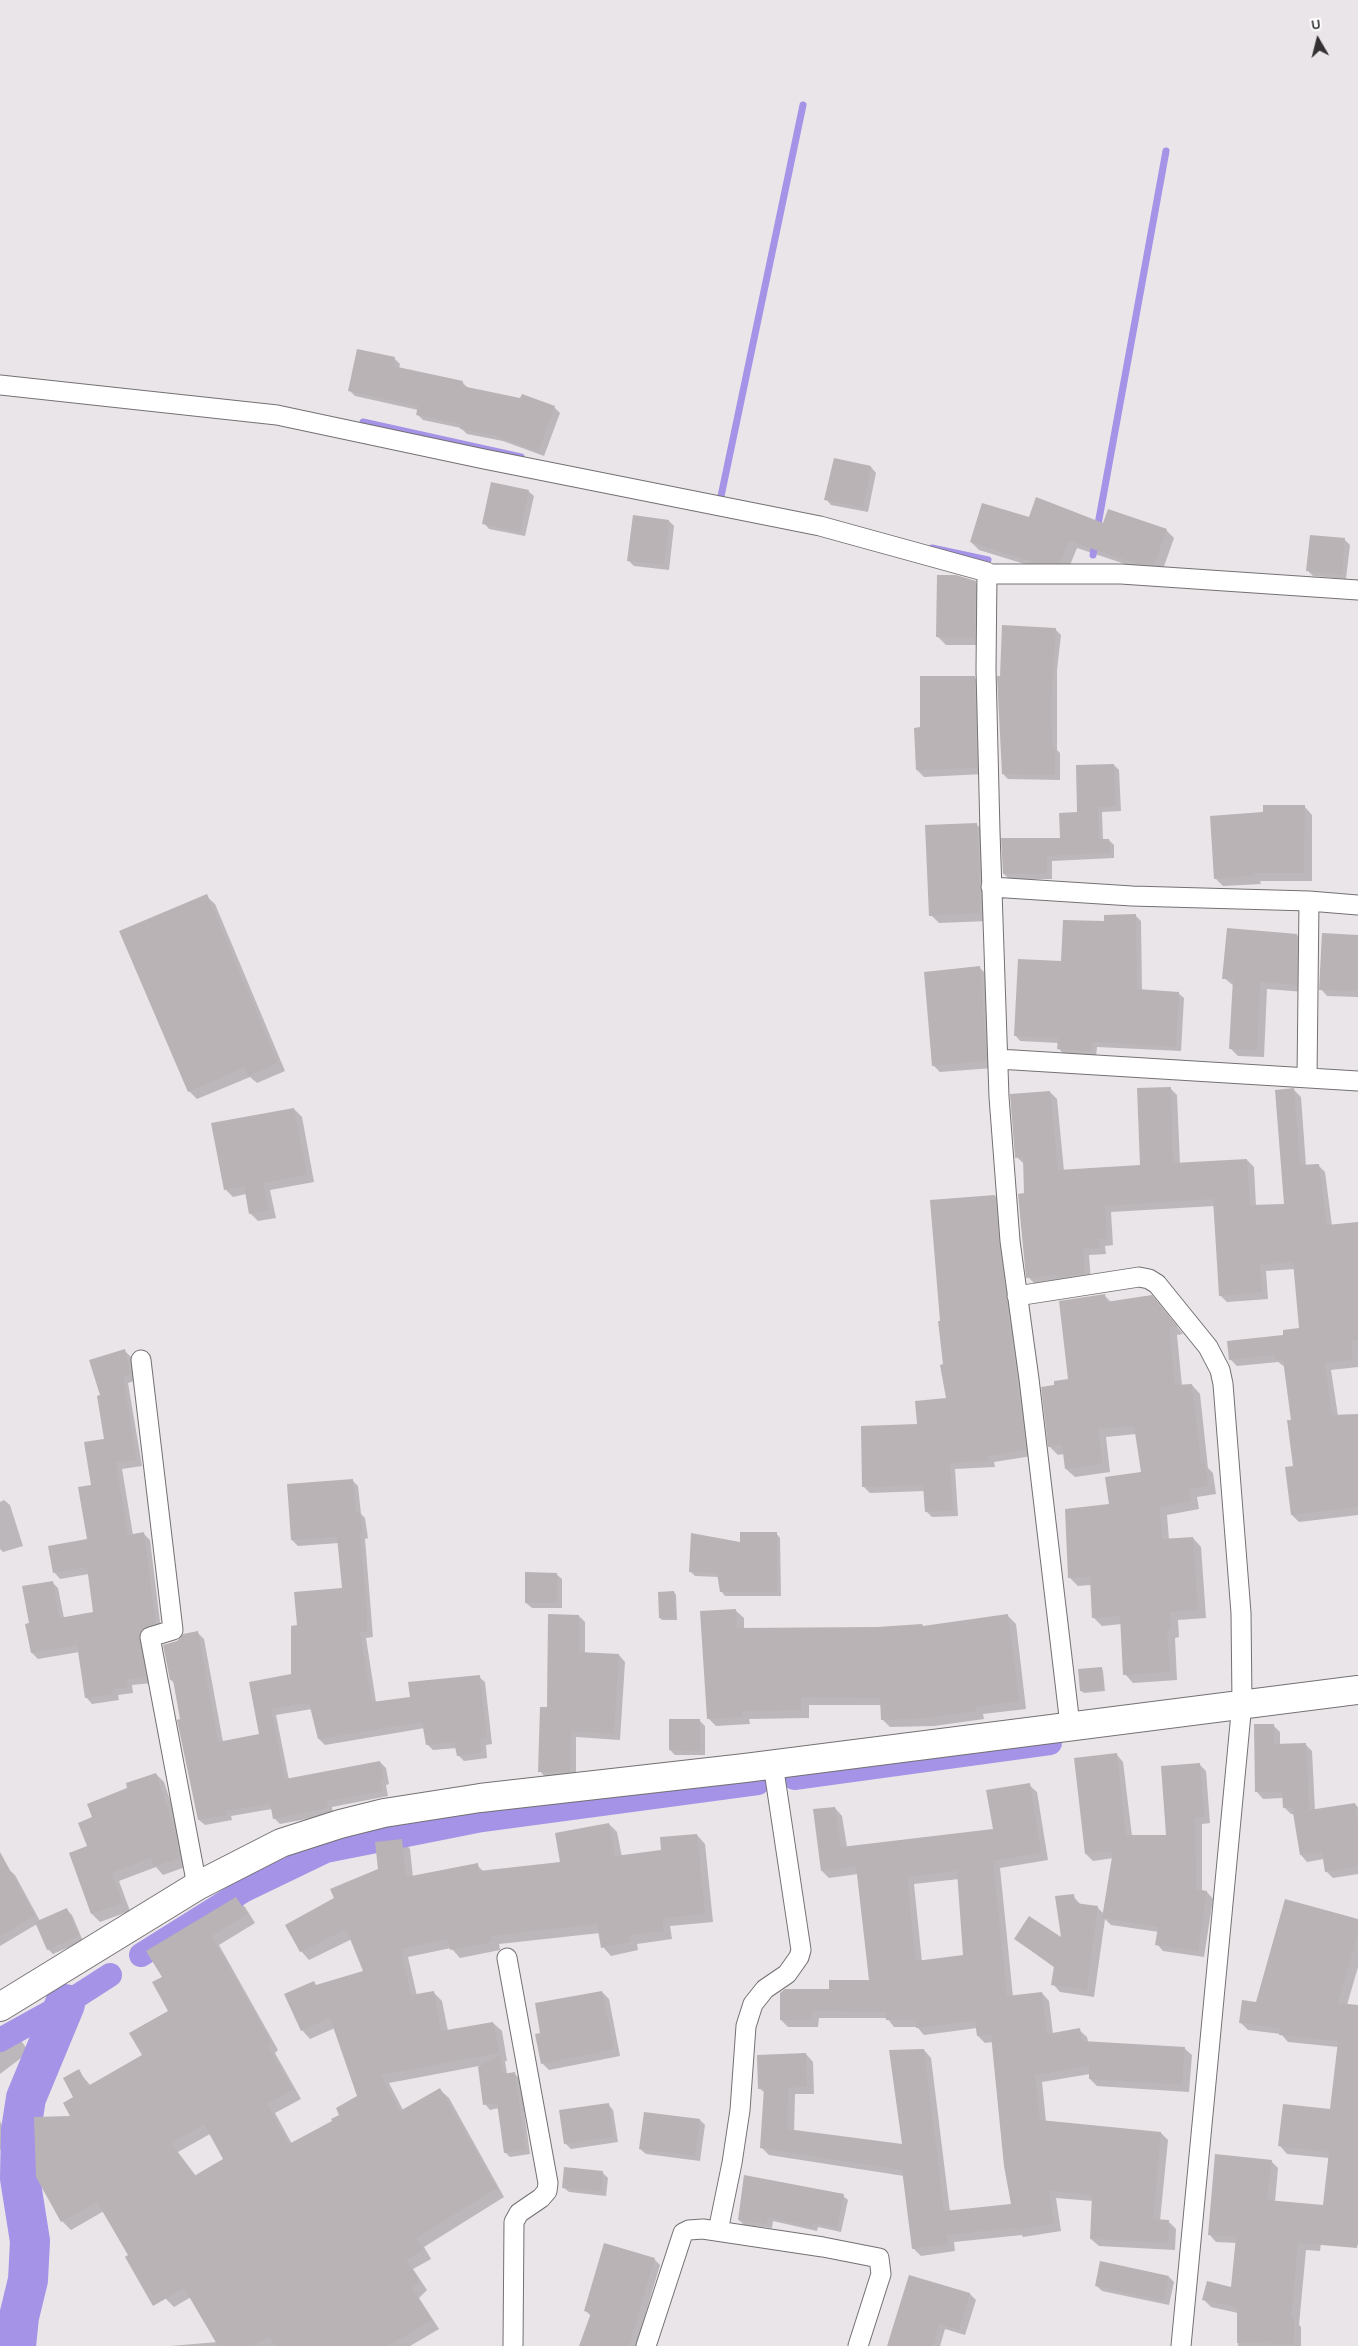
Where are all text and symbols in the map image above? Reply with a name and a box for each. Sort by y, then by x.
north arrow [1293,15,1343,65]
text: U [1310,16,1322,34]

